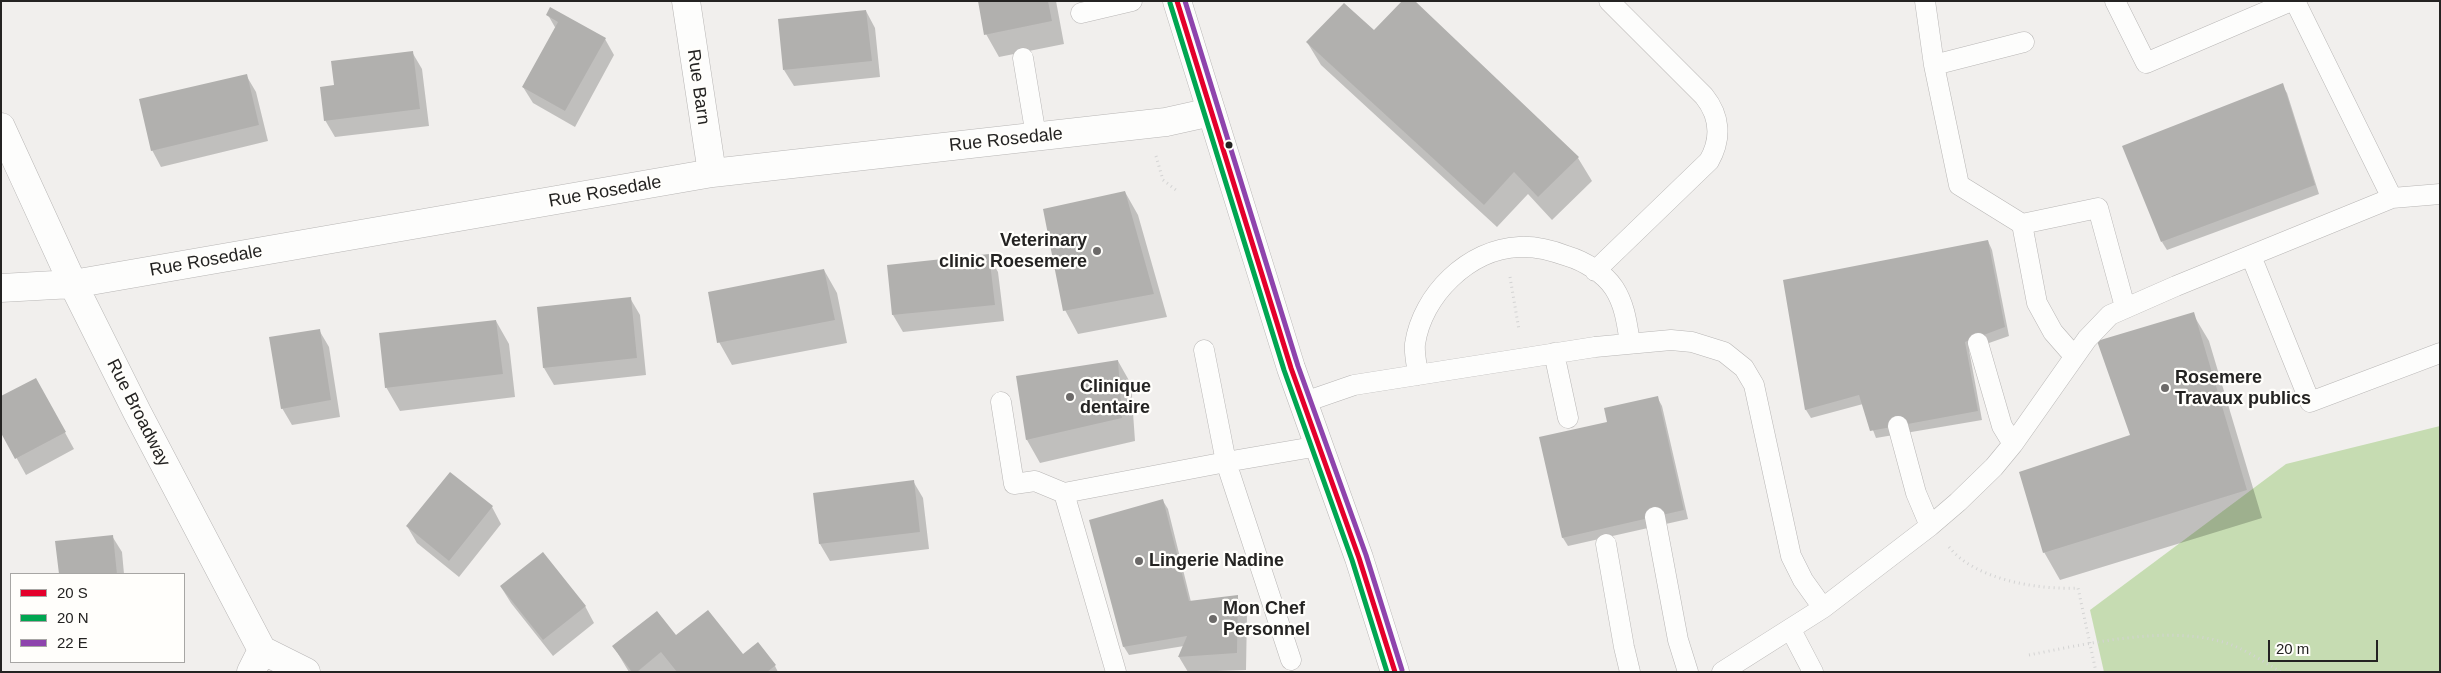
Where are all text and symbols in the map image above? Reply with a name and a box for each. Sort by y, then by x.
street label: Rue Barn [682,48,714,126]
street label: Rue Rosedale [948,123,1064,157]
unlabelled marker [1224,140,1234,150]
street label: Rue Rosedale [547,171,663,213]
place label: Veterinary clinic Roesemere [939,230,1087,272]
street label: Rue Rosedale [148,240,264,282]
marker: Veterinary clinic Roesemere [1091,245,1103,257]
street label: Rue Broadway [102,355,174,471]
place label: Rosemere Travaux publics [2175,367,2311,409]
place label: Clinique dentaire [1080,376,1151,418]
marker: Rosemere Travaux publics [2159,382,2171,394]
marker: Clinique dentaire [1064,391,1076,403]
place label: Lingerie Nadine [1149,550,1284,572]
marker: Lingerie Nadine [1133,555,1145,567]
legend [10,573,185,663]
text: 20 S [57,584,88,601]
place label: Mon Chef Personnel [1223,598,1310,640]
text: 20 N [57,609,89,626]
marker: Mon Chef Personnel [1207,613,1219,625]
scale bar [2271,630,2381,662]
text: 22 E [57,634,88,651]
text: 20 m [2276,640,2309,657]

